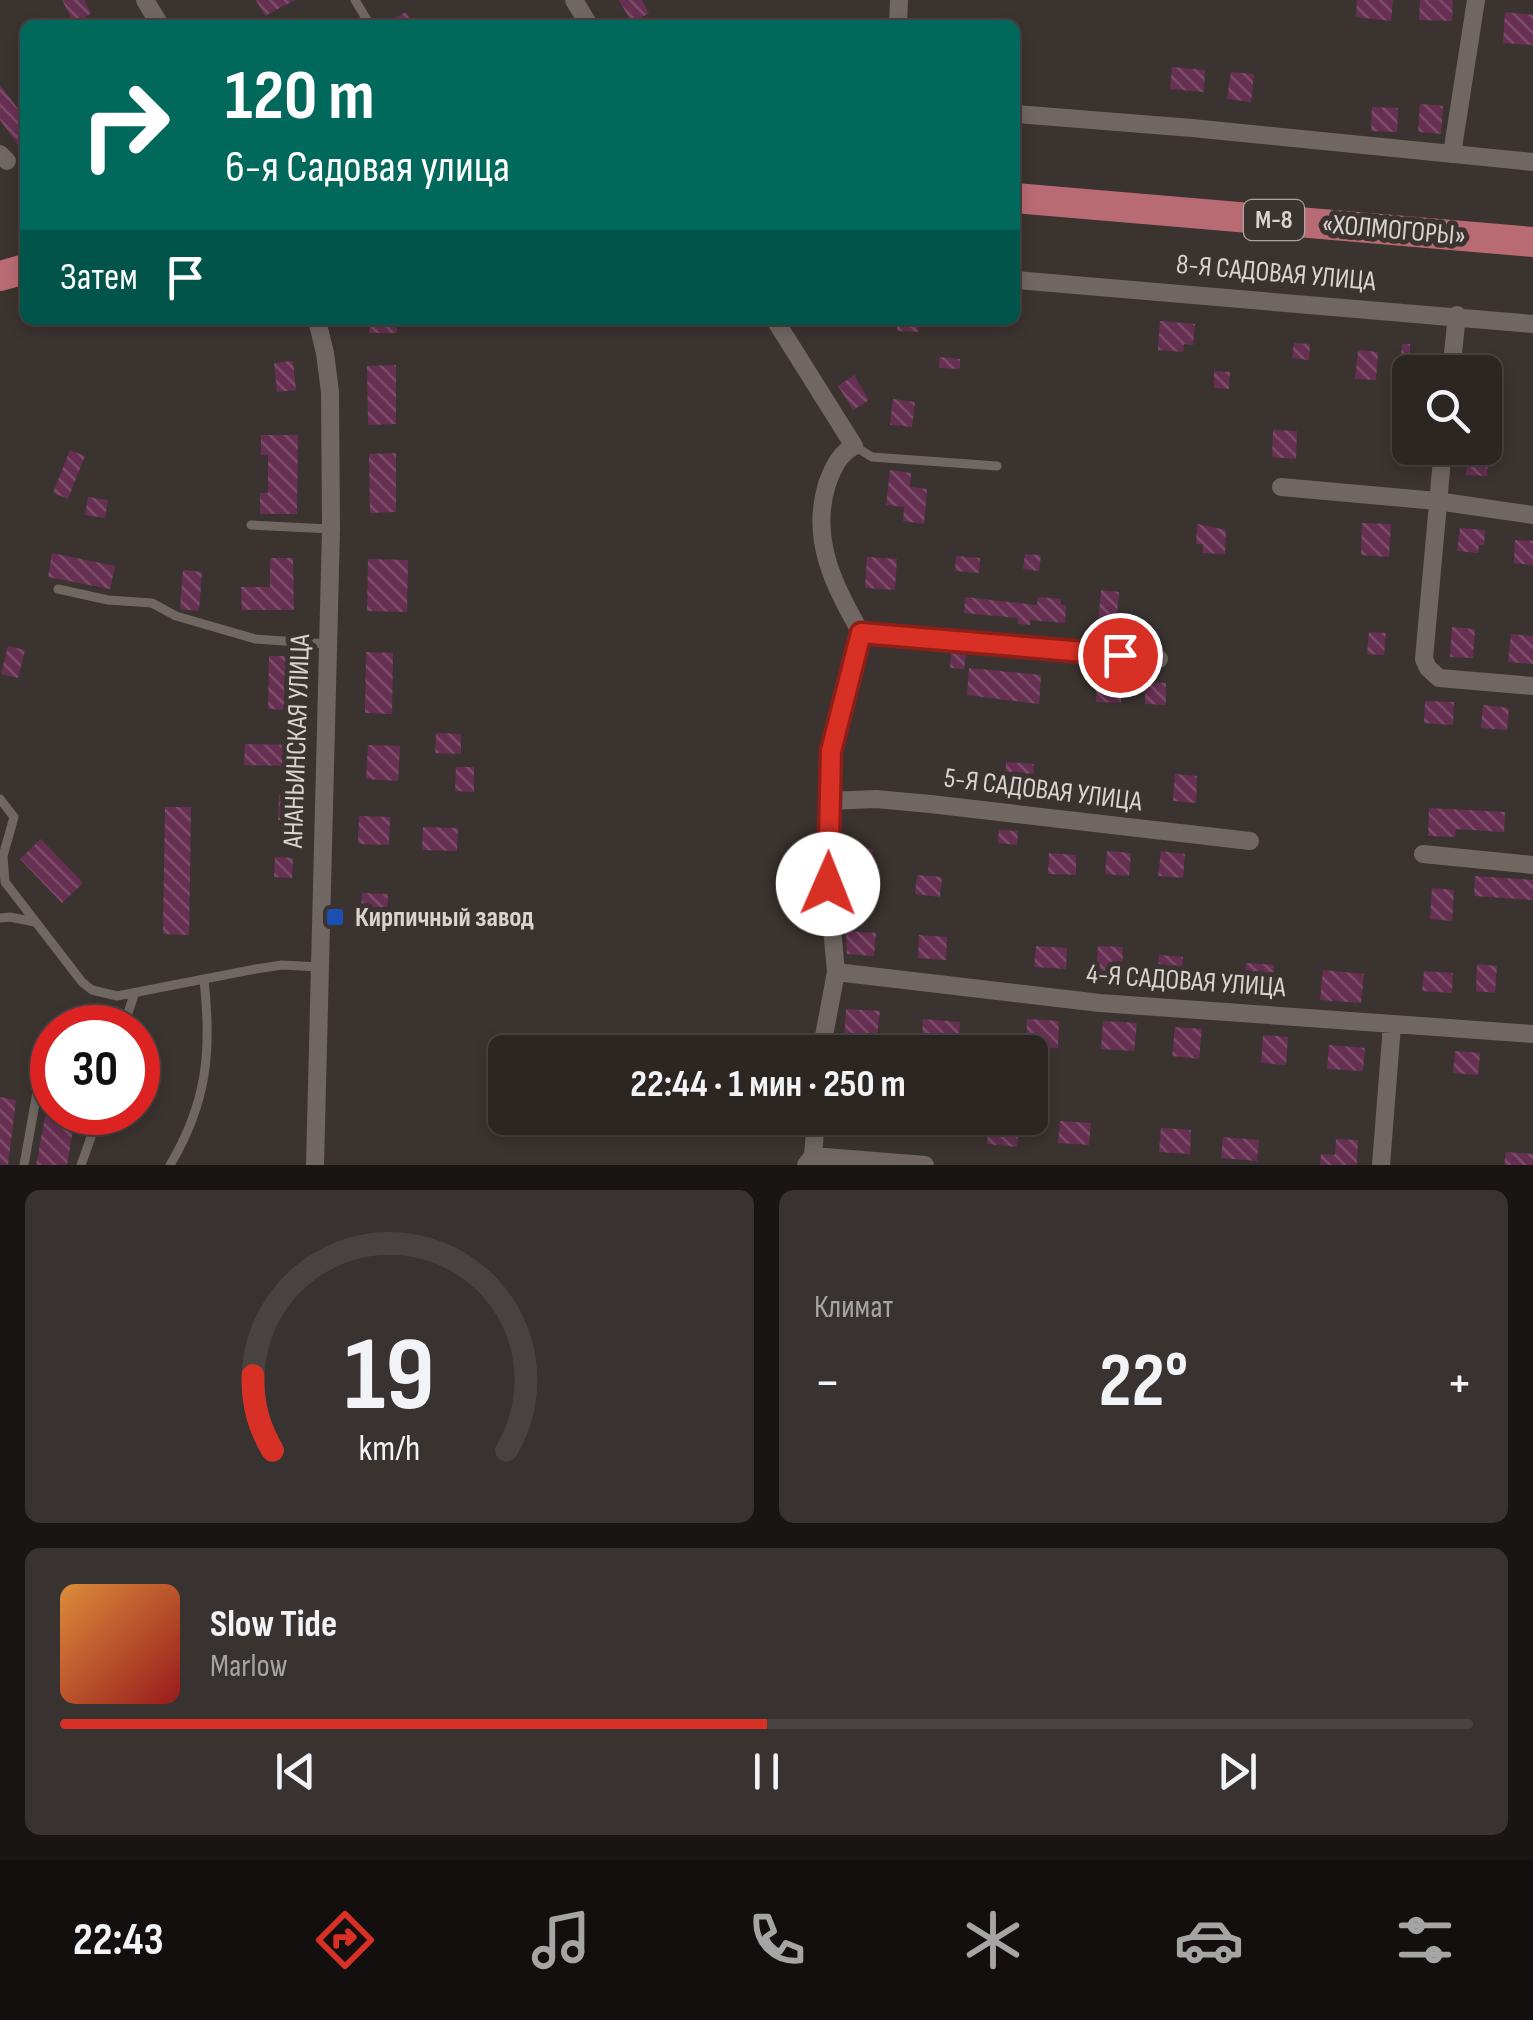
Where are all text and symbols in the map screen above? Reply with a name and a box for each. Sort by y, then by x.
text: 120 m [225,55,375,139]
icon: right [60,60,190,190]
text: 6-я Садовая улица [225,140,510,195]
road number: М-8 [1244,200,1304,240]
street label: «ХОЛМОГОРЫ» [1321,207,1467,253]
street label: 8-Я САДОВАЯ УЛИЦА [1175,248,1378,298]
icon: arrive [158,250,213,305]
text: Затем [60,255,138,300]
map controls [1392,355,1502,465]
button: search [1392,355,1502,465]
pin [1078,613,1163,698]
icon: arrive [1093,628,1148,683]
street label: АНАНЬИНСКАЯ УЛИЦА [277,633,317,849]
street label: 5-Я САДОВАЯ УЛИЦА [942,761,1145,819]
position arrow [776,832,880,936]
place label: Кирпичный завод [355,901,534,934]
marker: Кирпичный завод [324,906,346,928]
street label: 4-Я САДОВАЯ УЛИЦА [1085,958,1288,1004]
speed limit sign: 30 [30,1005,160,1135]
text: 22:44 · 1 мин · 250 m [630,1062,906,1107]
text: Климат [814,1288,893,1327]
text: 19 [344,1314,435,1439]
text: 22° [1099,1337,1188,1428]
text: − [814,1350,841,1417]
text: + [1446,1350,1473,1417]
text: km/h [359,1428,420,1471]
text: Slow Tide [210,1602,337,1647]
text: Marlow [210,1647,288,1686]
icon: previous [268,1744,323,1799]
icon: pause [739,1744,794,1799]
icon: next [1210,1744,1265,1799]
icon: directions [310,1905,380,1975]
icon: music [526,1905,596,1975]
icon: phone [742,1905,812,1975]
icon: climate [958,1905,1028,1975]
icon: car [1174,1905,1244,1975]
icon: filters [1390,1905,1460,1975]
text: 22:43 [73,1913,164,1968]

